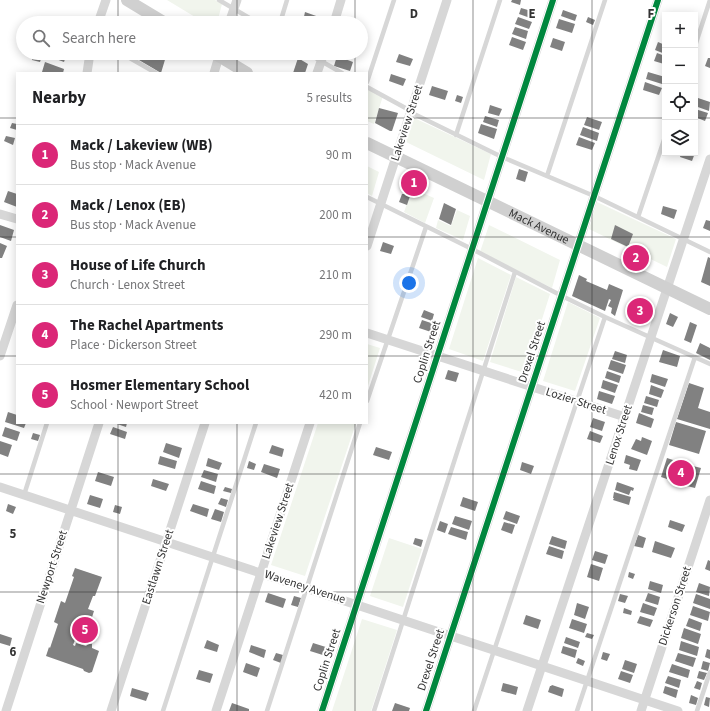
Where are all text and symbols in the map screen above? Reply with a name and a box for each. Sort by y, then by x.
text: D [410,5,418,23]
text: E [528,5,536,23]
text: F [648,5,655,23]
map controls [662,12,698,156]
button: + [662,12,698,48]
search box [16,16,368,60]
icon: search [30,27,52,49]
text: Search here [62,28,136,49]
button: − [662,48,698,84]
street label: Lakeview Street [387,83,427,163]
button: locate [662,84,698,120]
text: Nearby [32,86,86,110]
text: 5 results [307,89,352,107]
button: layers [662,120,698,156]
text: Mack / Lakeview (WB) [70,135,213,156]
text: 1 [42,146,48,164]
text: 90 m [326,146,352,164]
text: Bus stop · Mack Avenue [70,156,196,174]
pin: 1 [401,168,427,198]
text: Mack / Lenox (EB) [70,195,186,216]
street label: Mack Avenue [506,204,572,248]
text: 2 [42,206,48,224]
text: 200 m [319,206,352,224]
text: Bus stop · Mack Avenue [70,216,196,234]
pin: 2 [623,243,649,273]
text: House of Life Church [70,255,206,276]
text: 3 [42,266,48,284]
text: 210 m [319,266,352,284]
your location [399,273,419,293]
text: Church · Lenox Street [70,276,185,294]
pin: 3 [627,296,653,326]
text: The Rachel Apartments [70,315,223,336]
street label: Coplin Street [409,318,445,386]
street label: Drexel Street [514,319,550,385]
text: 4 [42,326,48,344]
text: 290 m [319,326,352,344]
text: Place · Dickerson Street [70,336,197,354]
text: Hosmer Elementary School [70,375,249,396]
street label: Lozier Street [544,383,608,419]
text: 5 [42,386,48,404]
text: 420 m [319,386,352,404]
text: School · Newport Street [70,396,198,414]
street label: Lenox Street [601,403,637,467]
pin: 4 [668,458,694,488]
street label: Lakeview Street [258,481,298,561]
text: 5 [10,525,17,543]
street label: Eastlawn Street [138,527,178,607]
street label: Newport Street [32,528,72,606]
street label: Dickerson Street [654,564,696,648]
street label: Waveney Avenue [262,566,348,608]
pin: 5 [72,615,98,645]
street label: Coplin Street [309,626,345,694]
street label: Drexel Street [413,627,449,693]
text: 6 [10,643,17,661]

